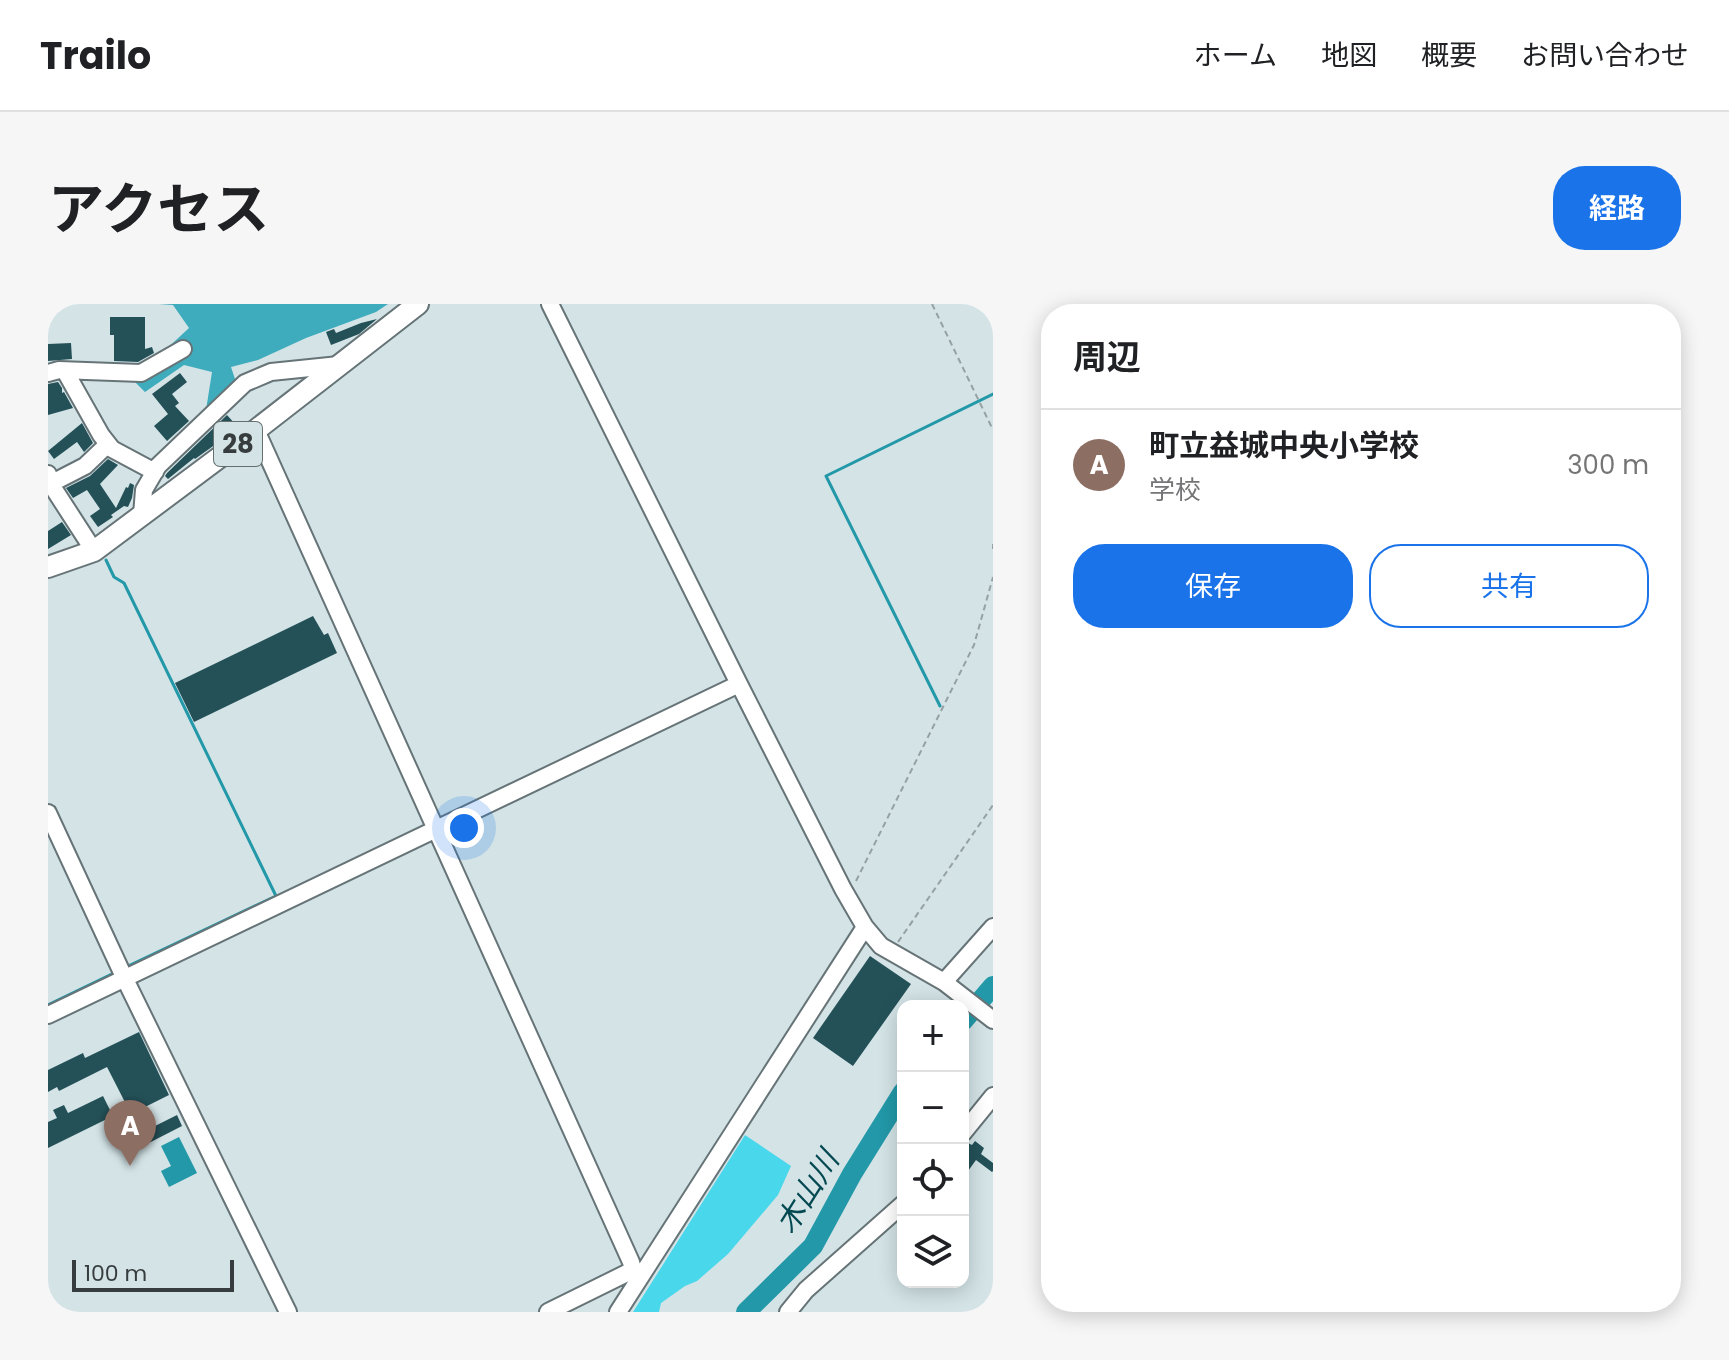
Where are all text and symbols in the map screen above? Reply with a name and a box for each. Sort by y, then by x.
text: Trailo [40,29,151,82]
text: ホーム [1194,36,1277,75]
text: 地図 [1321,36,1377,75]
text: 概要 [1421,36,1477,75]
text: お問い合わせ [1521,36,1689,75]
button: 経路 [1553,166,1681,250]
text: アクセス [48,170,269,249]
text: 周辺 [1073,333,1141,381]
road number: 28 [214,422,262,466]
text: 町立益城中央小学校 [1149,424,1419,467]
text: A [1089,447,1109,483]
text: 300 m [1567,447,1649,483]
text: 学校 [1149,472,1201,508]
button: 保存 [1073,544,1353,628]
button: 共有 [1369,544,1649,628]
your location [444,808,484,848]
map controls [897,1000,969,1288]
button: + [897,1000,969,1072]
button: − [897,1072,969,1144]
pin: A [104,1100,156,1166]
water label: 木山川 [765,1140,851,1242]
button: locate [897,1144,969,1216]
button: layers [897,1216,969,1288]
scale bar [72,1256,234,1292]
text: 100 m [84,1258,147,1289]

